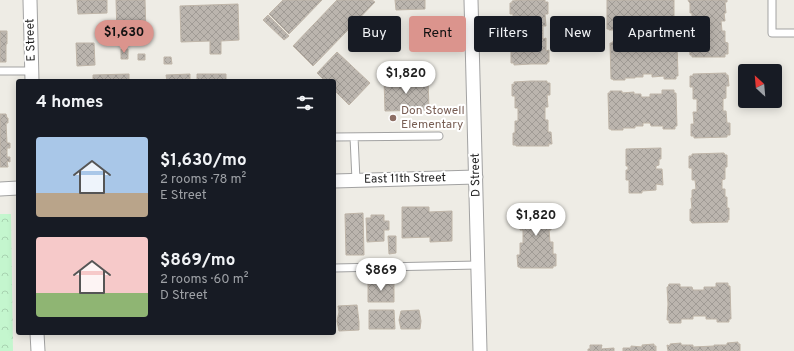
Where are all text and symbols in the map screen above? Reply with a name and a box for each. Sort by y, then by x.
chip: Buy [348,16,401,52]
chip: Rent [409,16,466,52]
chip: Filters [474,16,542,52]
chip: New [550,16,605,52]
chip: Apartment [613,16,710,52]
street label: E Street [22,18,40,62]
pin: $1,630 [91,20,157,54]
text: $1,630 [104,25,144,41]
pin: $1,820 [373,61,439,95]
north arrow [738,64,782,108]
map controls [738,64,782,108]
text: $1,820 [386,66,426,82]
text: 4 homes [36,92,103,114]
icon: filters [294,92,316,114]
place label: Don Stowell Elementary [401,103,465,133]
marker: Don Stowell Elementary [388,113,398,123]
text: $1,630/mo [160,150,247,172]
icon: home [68,153,116,201]
street label: D Street [468,153,484,197]
street label: East 11th Street [364,170,446,188]
text: 2 rooms · 78 m² [160,172,246,188]
text: E Street [160,188,207,204]
pin: $1,820 [503,203,569,237]
text: $1,820 [516,208,556,224]
text: $869/mo [160,250,235,272]
icon: home [68,253,116,301]
pin: $869 [357,258,405,292]
text: $869 [365,263,397,279]
text: 2 rooms · 60 m² [160,272,249,288]
text: D Street [160,288,208,304]

